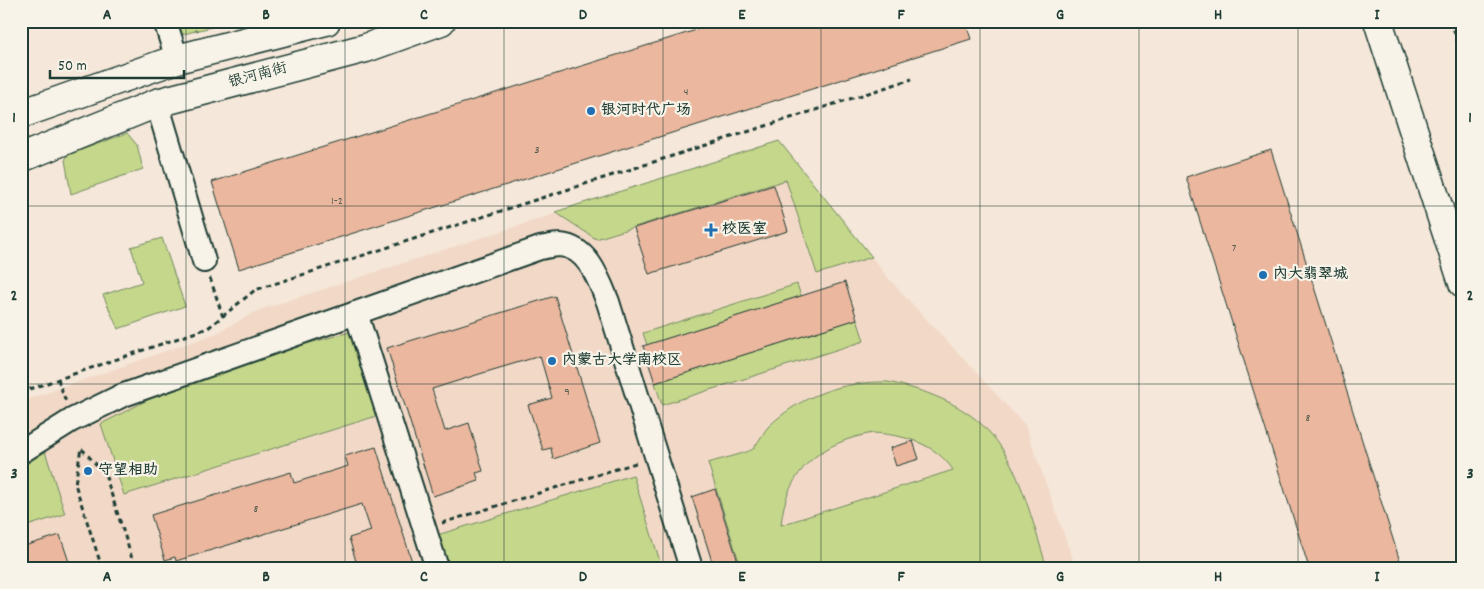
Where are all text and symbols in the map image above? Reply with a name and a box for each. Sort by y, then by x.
text: A [103,4,112,27]
text: B [262,4,270,27]
text: C [420,4,428,27]
text: D [579,4,588,27]
text: E [738,4,746,27]
text: F [897,4,905,27]
text: G [1056,4,1064,27]
text: H [1214,4,1222,27]
text: I [1375,4,1381,27]
scale bar [50,48,184,80]
text: 50 m [58,56,87,78]
street label: 银河南街 [226,58,290,94]
house number: 4 [684,84,689,101]
place label: 银河时代广场 [601,100,691,122]
marker: 银河时代广场 [585,105,597,117]
text: 1 [12,107,16,130]
text: 1 [1468,107,1472,130]
house number: 3 [534,142,540,159]
house number: 1-2 [331,193,343,210]
place label: 校医室 [722,219,767,241]
marker: 校医室 [704,223,718,237]
house number: 7 [1232,240,1237,257]
place label: 内大翡翠城 [1273,264,1348,286]
marker: 内大翡翠城 [1257,269,1269,281]
text: 2 [11,285,18,308]
text: 2 [1467,285,1474,308]
place label: 内蒙古大学南校区 [562,350,682,372]
marker: 内蒙古大学南校区 [546,355,558,367]
house number: 9 [564,384,570,401]
house number: 8 [1306,410,1311,427]
place label: 守望相助 [98,460,158,482]
text: 3 [10,463,18,486]
text: 3 [1466,463,1474,486]
marker: 守望相助 [82,465,94,477]
house number: 8 [254,501,259,518]
text: A [103,566,112,589]
text: B [262,566,270,589]
text: C [420,566,428,589]
text: D [579,566,588,589]
text: E [738,566,746,589]
text: F [897,566,905,589]
text: G [1056,566,1064,589]
text: H [1214,566,1222,589]
text: I [1375,566,1381,589]

